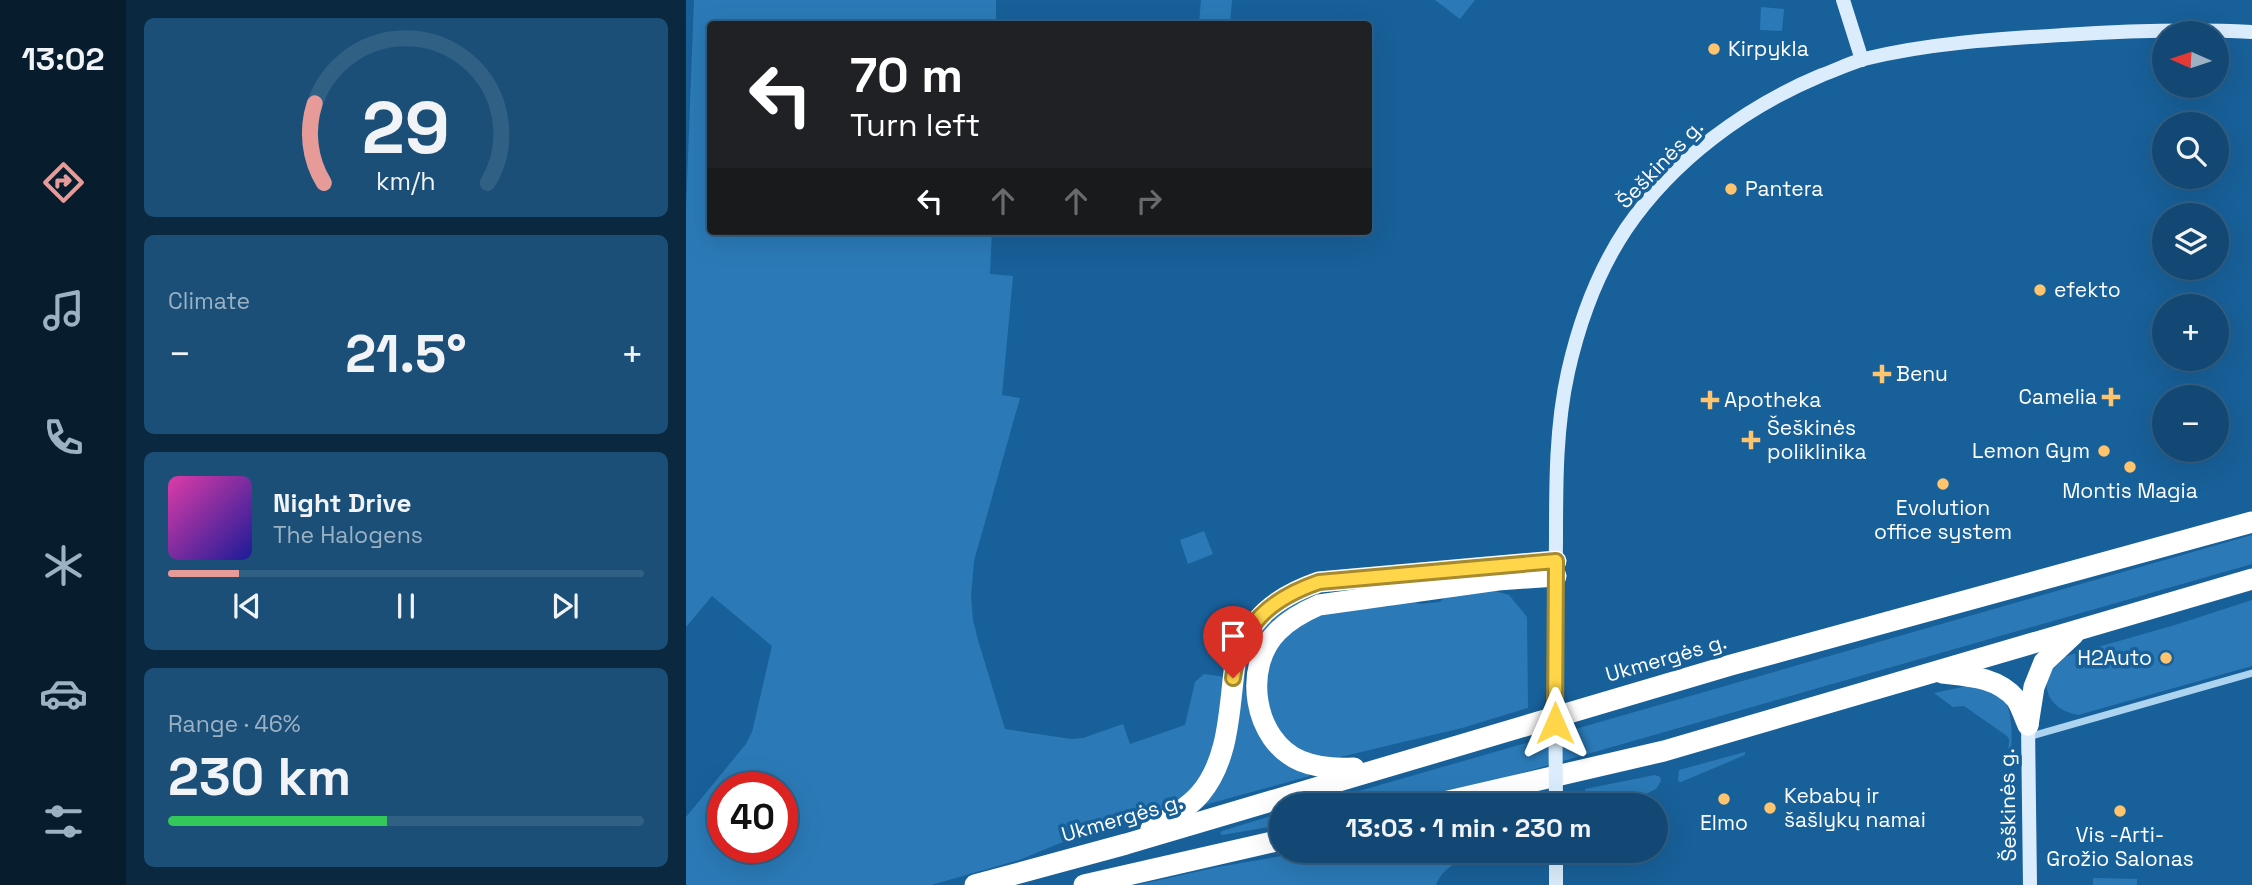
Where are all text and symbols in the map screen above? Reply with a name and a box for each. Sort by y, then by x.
north arrow [2152,21,2230,98]
map controls [2152,21,2229,462]
place label: Kirpykla [1728,35,1809,62]
text: 13:02 [21,39,105,79]
marker: Kirpykla [1706,41,1722,57]
text: 70 m [850,44,963,106]
icon: left [735,49,826,140]
text: 29 [362,82,450,175]
text: Turn left [850,105,980,145]
button: search [2152,112,2229,189]
street label: Šeškinės g. [1611,113,1709,214]
icon: directions [39,158,88,207]
text: km/h [376,165,436,197]
place label: Pantera [1745,175,1823,202]
marker: Pantera [1723,181,1739,197]
icon: left [911,182,949,220]
icon: ahead [984,182,1022,220]
icon: ahead [1057,182,1095,220]
icon: right [1130,182,1168,220]
button: layers [2152,203,2229,280]
place label: efekto [2054,276,2121,303]
marker: efekto [2032,282,2048,298]
icon: music [39,286,88,335]
text: Climate [168,286,250,316]
button: + [2152,294,2229,371]
text: 21.5° [345,321,467,387]
text: − [168,330,192,378]
text: + [620,330,644,378]
place label: Benu [1896,360,1948,387]
marker: Benu [1874,366,1890,382]
place label: Camelia [2019,383,2097,410]
button: − [2152,385,2229,462]
place label: Apotheka [1724,386,1821,413]
marker: Camelia [2103,389,2119,405]
marker: Apotheka [1702,392,1718,408]
icon: phone [39,413,88,462]
place label: Šeškinės poliklinika [1767,414,1867,465]
marker: Šeškinės poliklinika [1741,430,1761,450]
place label: Lemon Gym [1972,437,2090,464]
marker: Lemon Gym [2096,443,2112,459]
marker: Montis Magia [2122,459,2138,475]
marker: Evolution office system [1935,476,1951,492]
place label: Montis Magia [2062,477,2198,504]
text: Night Drive [273,486,411,520]
place label: Evolution office system [1874,494,2012,545]
text: The Halogens [273,520,423,550]
icon: climate [39,541,88,590]
icon: previous [228,587,266,625]
icon: pause [387,587,425,625]
icon: next [546,587,584,625]
pin [1203,606,1263,678]
icon: arrive [1214,617,1252,655]
street label: Ukmergės g. [1602,627,1729,688]
place label: H2Auto [2077,644,2152,671]
marker: H2Auto [2158,650,2174,666]
icon: car [39,669,88,718]
position arrow [1518,686,1592,760]
text: Range · 46% [168,709,301,739]
text: 230 km [168,744,351,810]
street label: Šeškinės g. [1993,748,2022,862]
speed limit sign: 40 [707,772,798,863]
place label: Kebabų ir šašlykų namai [1784,782,1926,833]
street label: Ukmergės g. [1058,787,1185,848]
marker: Elmo [1716,791,1732,807]
icon: filters [39,797,88,846]
marker: Kebabų ir šašlykų namai [1762,800,1778,816]
marker: Vis -Arti- Grožio Salonas [2112,803,2128,819]
place label: Elmo [1700,809,1748,836]
text: 13:03 · 1 min · 230 m [1345,811,1592,845]
place label: Vis -Arti- Grožio Salonas [2046,821,2194,872]

